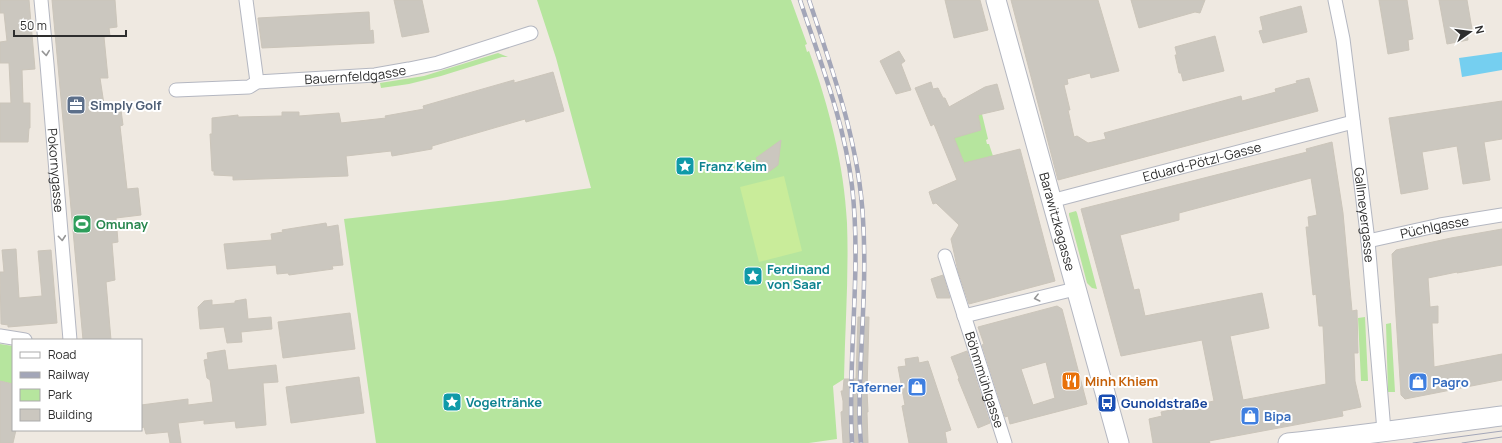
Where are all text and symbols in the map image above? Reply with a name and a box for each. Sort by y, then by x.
scale bar [14,12,126,38]
north arrow [1450,12,1490,52]
text: 50 m [20,17,47,34]
text: N [1472,24,1488,35]
one-way arrow [42,50,51,56]
street label: Bauernfeldgasse [304,61,408,88]
office icon: Simply Golf [65,94,87,116]
place label: Simply Golf [90,96,162,114]
street label: Pokornygasse [43,127,68,214]
street label: Eduard-Pötzl-Gasse [1141,137,1263,186]
place icon: Franz Keim [674,155,696,177]
place label: Franz Keim [699,157,767,175]
street label: Gallmeyergasse [1350,166,1379,264]
street label: Barawitzkagasse [1035,170,1080,273]
street label: Püchlgasse [1398,211,1471,243]
sports icon: Omunay [71,213,93,235]
place label: Omunay [96,215,149,233]
one-way arrow [57,235,66,241]
place label: Ferdinand von Saar [767,260,830,293]
place icon: Ferdinand von Saar [742,265,764,287]
one-way arrow [1034,293,1041,302]
street label: Böhmmühlgasse [961,329,1009,431]
legend [12,339,142,431]
text: Road [48,346,76,363]
text: Railway [48,366,90,383]
restaurant icon: Minh Khiem [1060,370,1082,392]
shop icon: Pagro [1407,371,1429,393]
place label: Minh Khiem [1085,372,1158,390]
place label: Pagro [1432,373,1469,391]
shop icon: Taferner [906,376,928,398]
place label: Taferner [850,378,903,396]
text: Park [48,386,73,403]
place icon: Vogeltränke [441,391,463,413]
bus stop icon: Gunoldstraße [1096,392,1118,414]
place label: Vogeltränke [466,393,542,411]
place label: Gunoldstraße [1121,394,1208,412]
shop icon: Bipa [1239,405,1261,427]
text: Building [48,406,92,423]
place label: Bipa [1264,407,1291,425]

